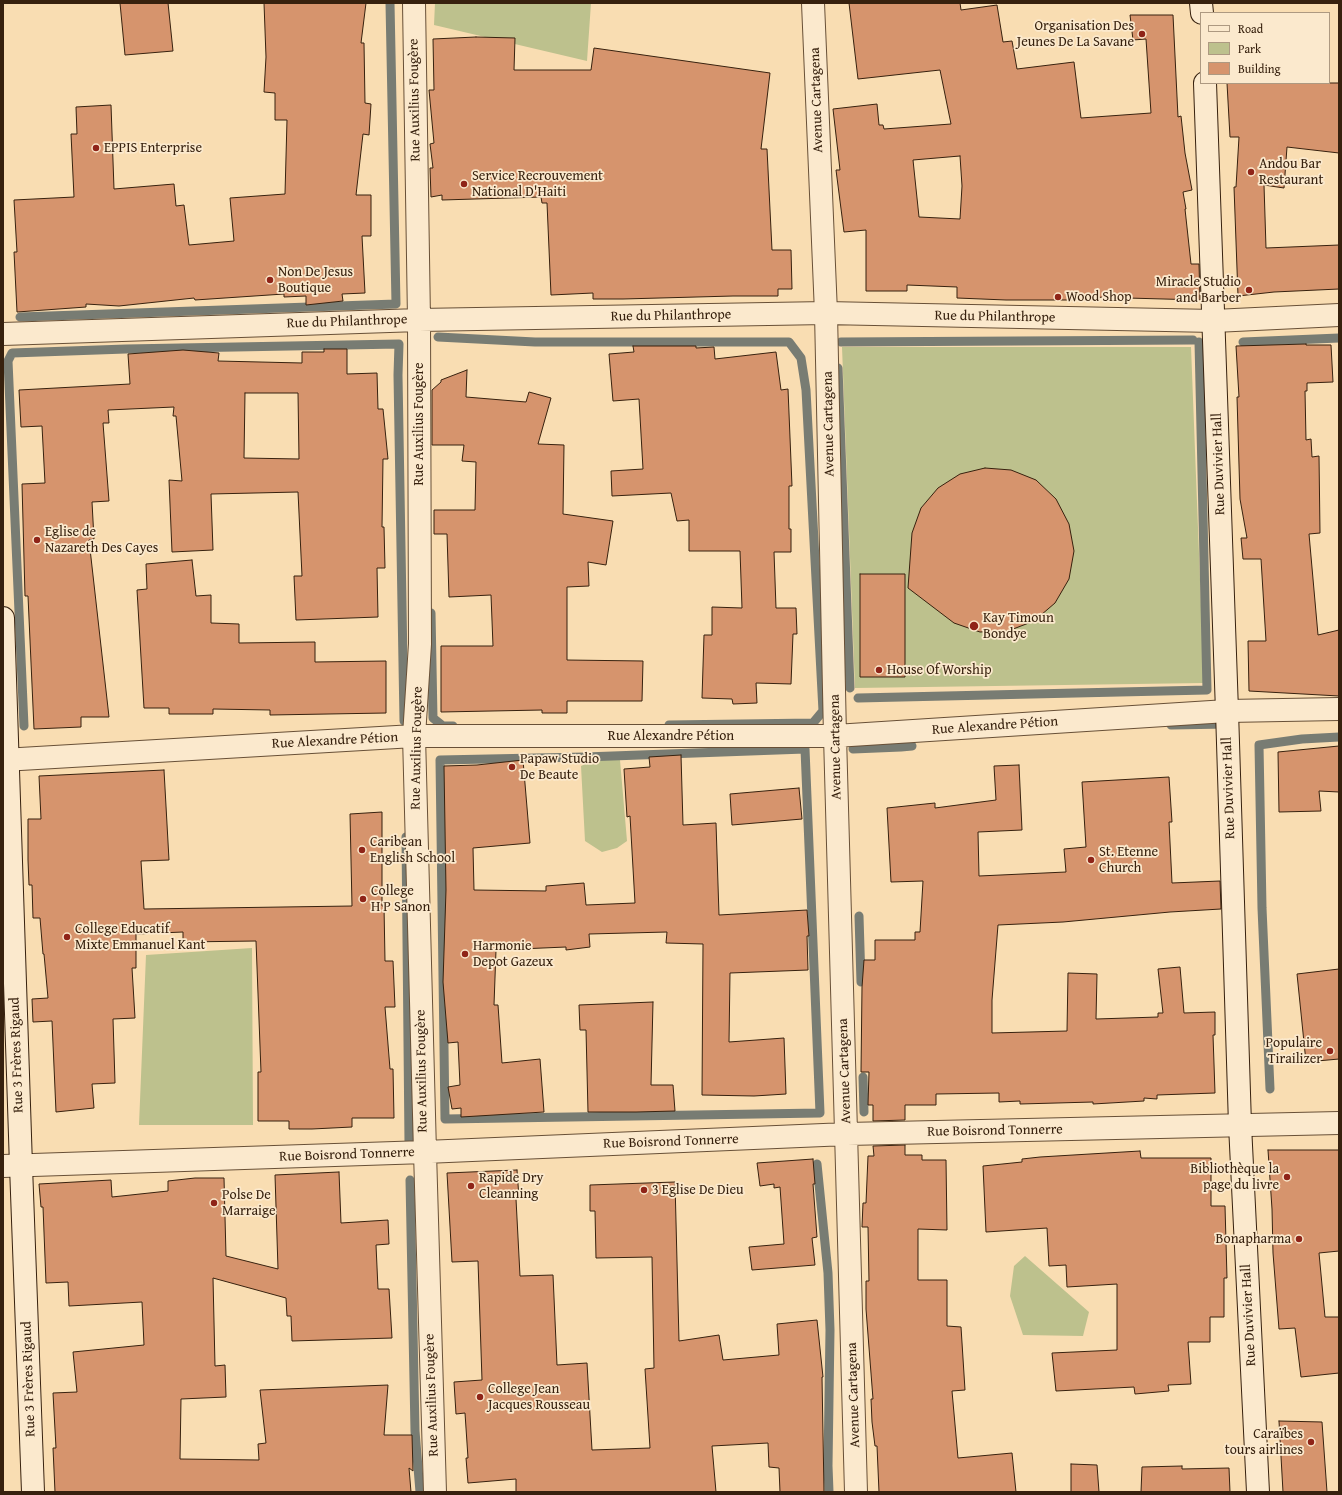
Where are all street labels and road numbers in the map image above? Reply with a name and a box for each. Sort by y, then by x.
street label: Rue Auxilius Fougère [406,38,424,162]
street label: Avenue Cartagena [807,47,827,153]
street label: Rue du Philanthrope [610,307,732,325]
street label: Rue du Philanthrope [934,308,1056,326]
street label: Rue du Philanthrope [286,311,408,333]
street label: Rue Auxilius Fougère [411,362,427,486]
street label: Avenue Cartagena [820,371,838,477]
street label: Rue Duvivier Hall [1209,413,1229,515]
street label: Rue Auxilius Fougère [408,686,426,810]
street label: Avenue Cartagena [827,694,845,800]
street label: Rue Alexandre Pétion [931,713,1059,739]
street label: Rue Alexandre Pétion [608,728,734,744]
street label: Rue Alexandre Pétion [271,729,399,753]
street label: Rue Duvivier Hall [1219,737,1239,839]
street label: Rue 3 Frères Rigaud [7,997,27,1113]
street label: Rue Auxilius Fougère [413,1009,431,1133]
street label: Avenue Cartagena [835,1018,855,1124]
street label: Rue Boisrond Tonnerre [927,1121,1063,1141]
street label: Rue Boisrond Tonnerre [603,1131,739,1153]
street label: Rue Boisrond Tonnerre [279,1144,415,1166]
street label: Rue Duvivier Hall [1238,1263,1260,1367]
street label: Rue 3 Frères Rigaud [19,1321,39,1437]
street label: Rue Auxilius Fougère [421,1333,443,1457]
street label: Avenue Cartagena [844,1342,864,1448]

